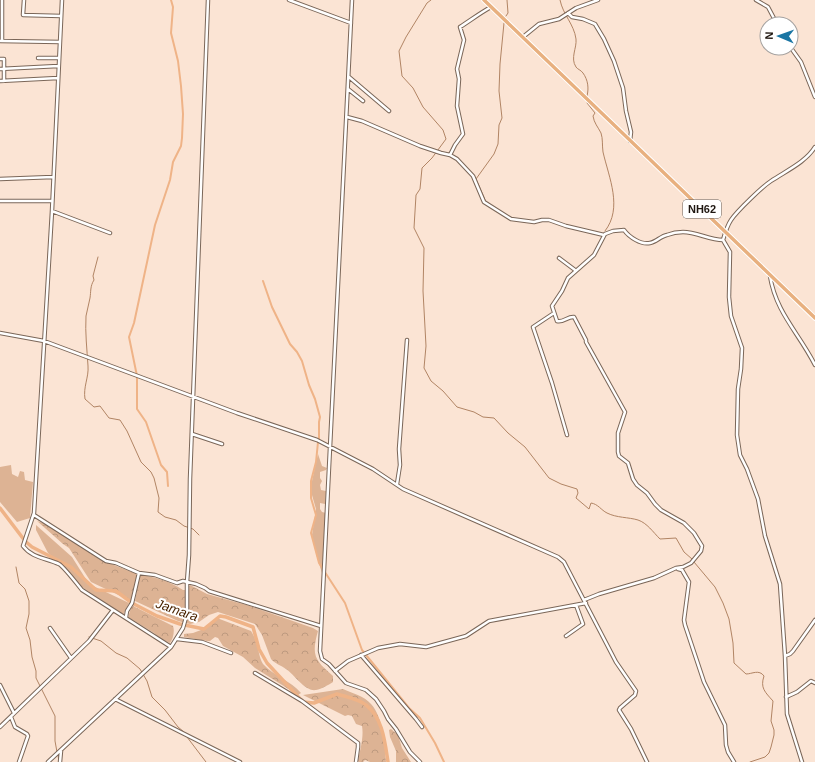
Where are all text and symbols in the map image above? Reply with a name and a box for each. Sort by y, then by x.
north arrow [759,16,799,56]
text: N [763,31,775,40]
road number: NH62 [683,200,721,218]
water label: Jamara [153,596,200,624]

